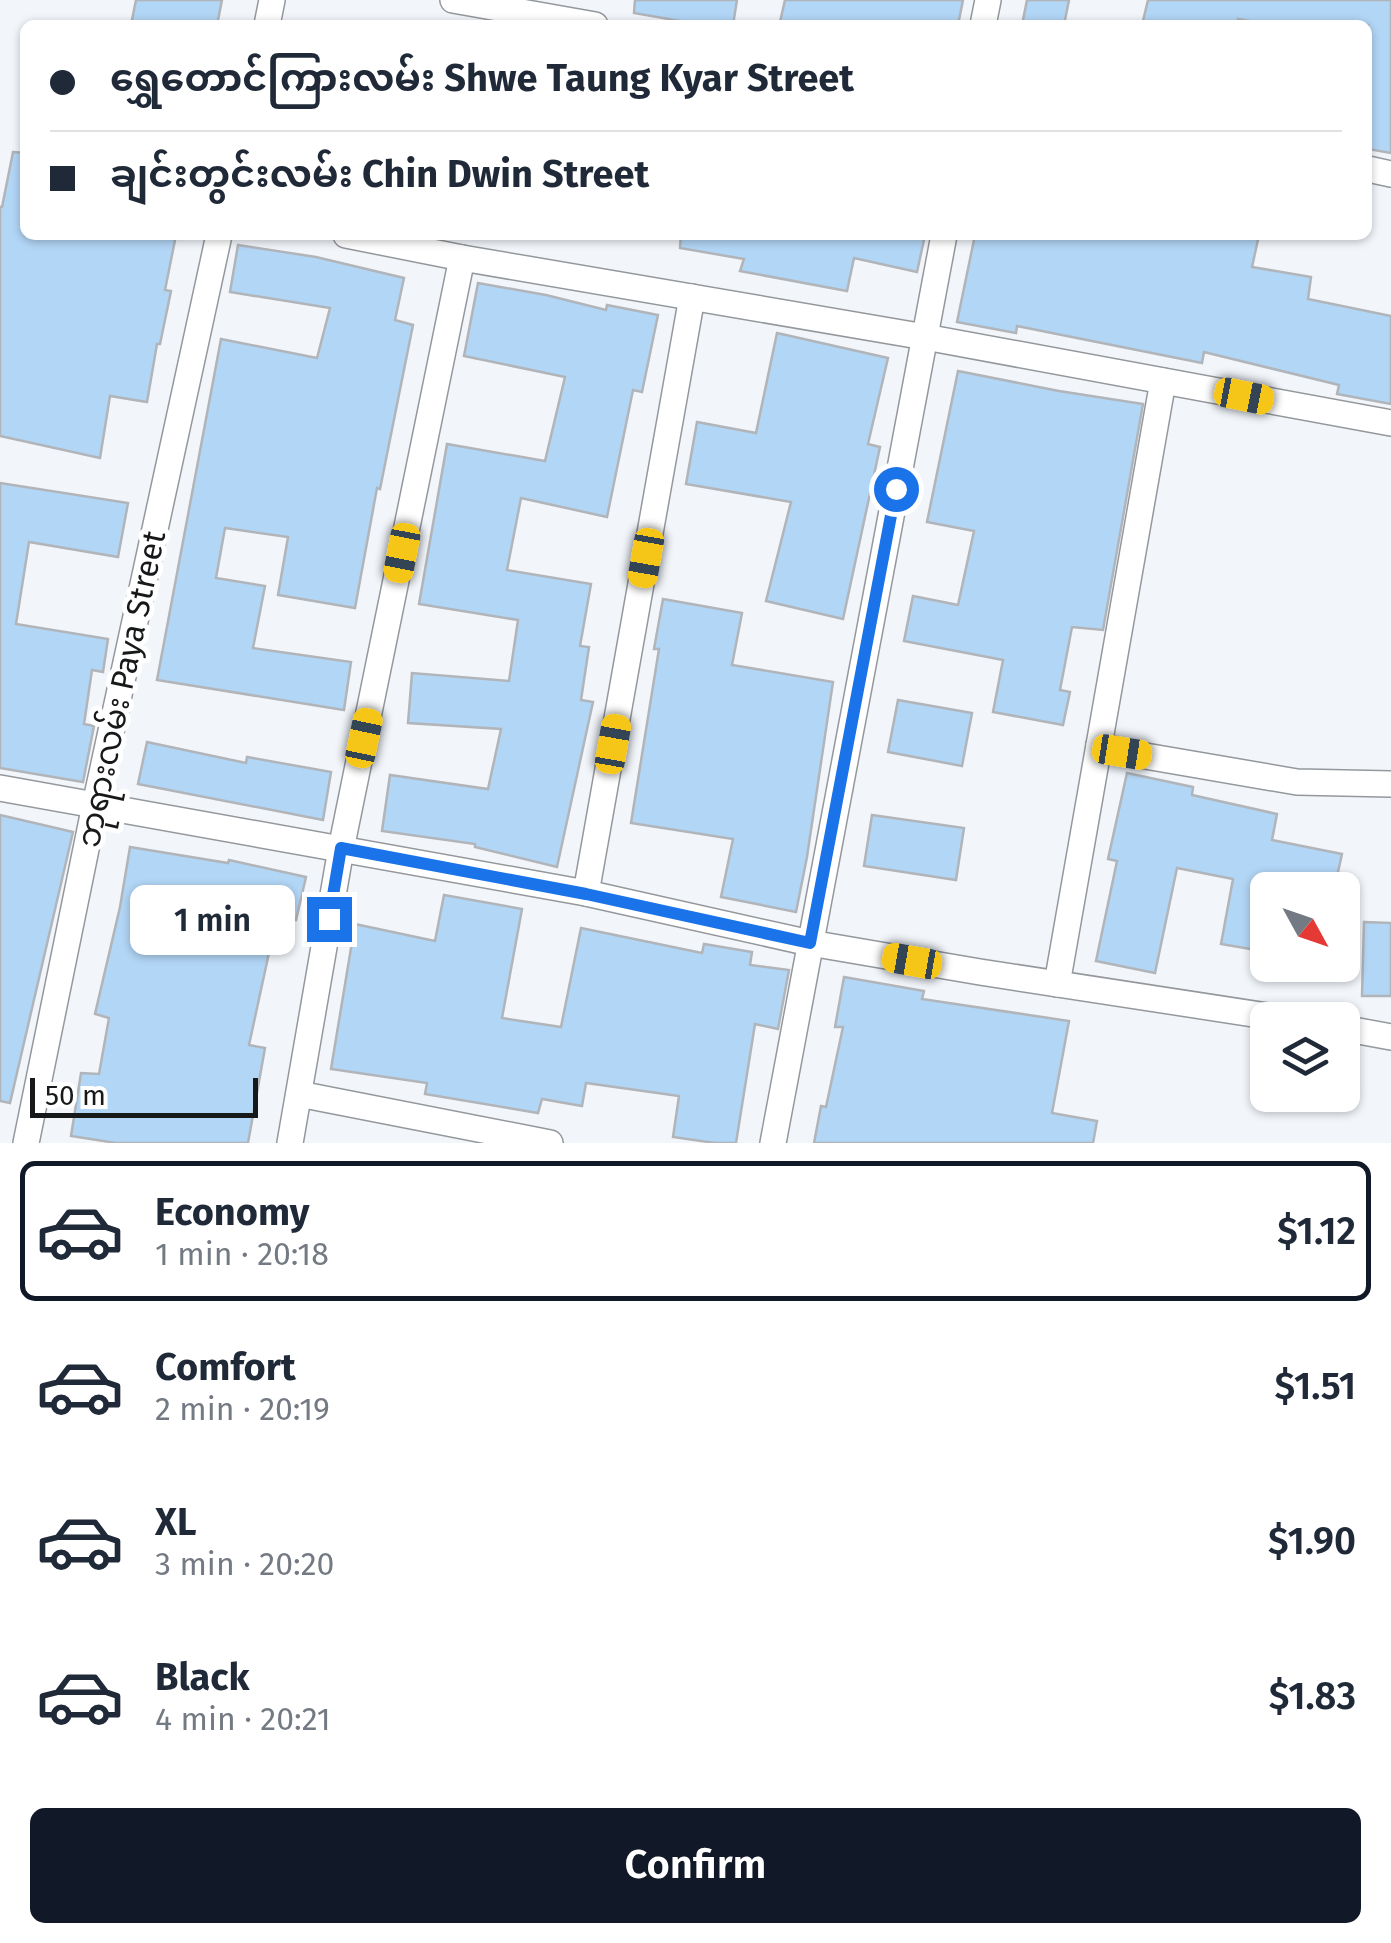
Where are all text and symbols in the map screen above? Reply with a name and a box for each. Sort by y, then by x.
text: ရွှေတောင်ကြားလမ်း Shwe Taung Kyar Street [110,55,854,101]
text: ချင်းတွင်းလမ်း Chin Dwin Street [110,151,649,197]
car [1212,376,1276,416]
route start [874,467,919,512]
car [382,521,422,585]
street label: ဘုရားလမ်း Paya Street [65,526,180,852]
car [626,526,666,590]
car [343,706,385,770]
car [593,712,633,776]
car [1090,732,1154,772]
north arrow [1250,872,1360,982]
map controls [1250,872,1360,1112]
callout: 1 min [129,884,294,954]
route end [307,897,352,942]
text: 1 min [174,901,251,939]
car [880,941,944,981]
button: layers [1250,1002,1360,1112]
scale bar [30,1073,258,1118]
text: 50 m [45,1079,106,1112]
icon: car [35,1186,125,1276]
text: Economy [155,1189,310,1235]
text: $1.12 [1277,1208,1356,1254]
text: 1 min · 20:18 [155,1235,329,1273]
icon: car [35,1341,125,1431]
text: Comfort [155,1344,296,1390]
text: $1.51 [1274,1363,1356,1409]
text: 2 min · 20:19 [155,1390,330,1428]
icon: car [35,1496,125,1586]
text: XL [155,1499,197,1545]
text: $1.90 [1268,1518,1356,1564]
text: 3 min · 20:20 [155,1545,334,1583]
icon: car [35,1651,125,1741]
text: Black [155,1654,250,1700]
text: $1.83 [1269,1673,1356,1719]
text: 4 min · 20:21 [155,1700,331,1738]
button: Confirm [30,1808,1361,1923]

